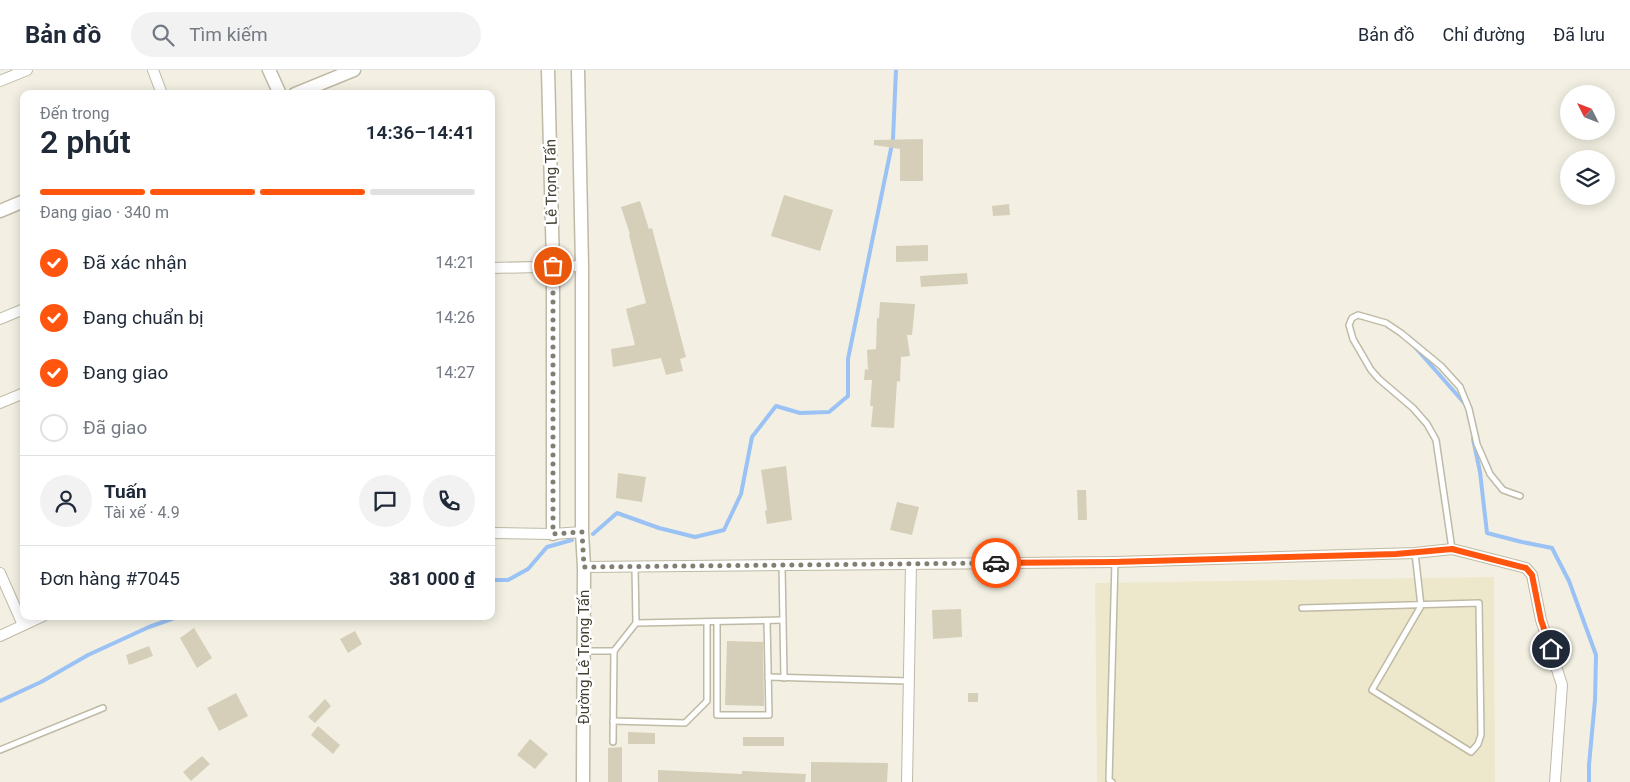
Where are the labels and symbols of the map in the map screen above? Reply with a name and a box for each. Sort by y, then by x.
north arrow [1560,85,1615,140]
street label: Lê Trọng Tấn [541,139,561,225]
pin [532,245,574,287]
courier [971,538,1021,588]
street label: Đường Lê Trọng Tấn [575,590,593,724]
pin [1530,628,1572,670]

